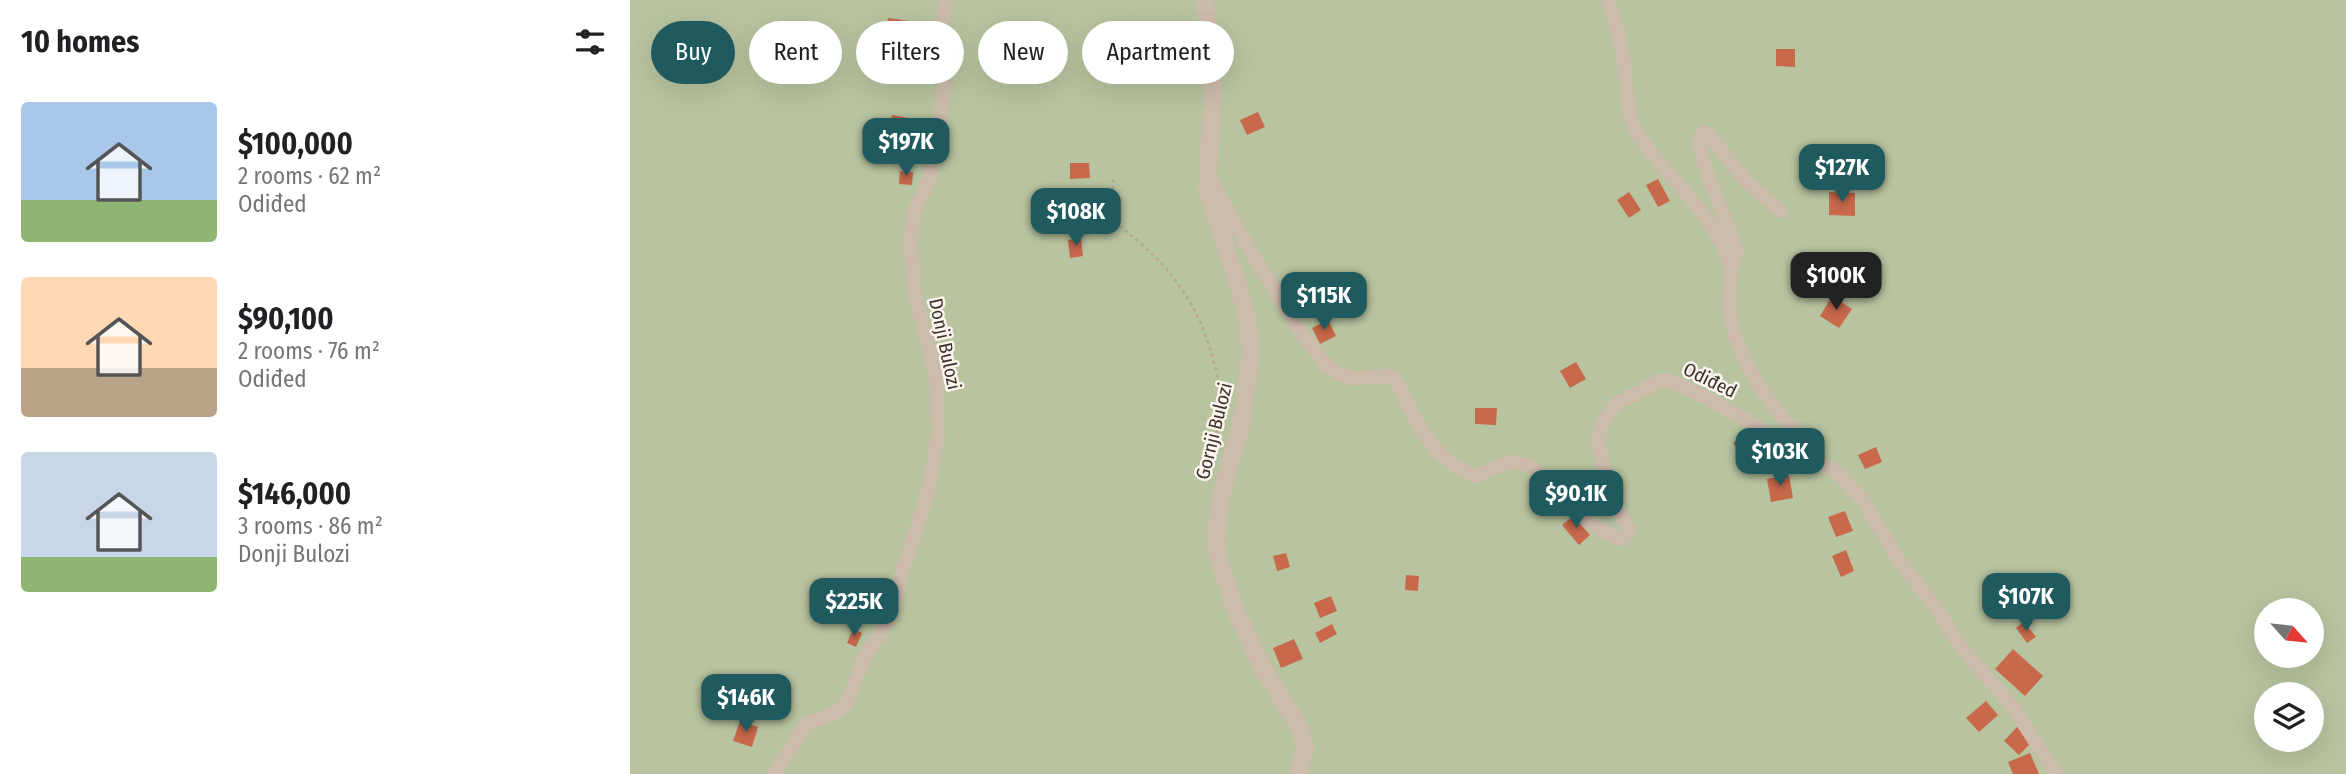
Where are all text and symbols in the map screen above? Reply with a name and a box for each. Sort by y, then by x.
chip: Buy [651,21,735,84]
chip: Rent [749,21,842,84]
chip: Filters [856,21,964,84]
chip: New [978,21,1068,84]
chip: Apartment [1082,21,1234,84]
icon: filters [571,23,609,61]
text: 10 homes [21,24,139,60]
pin: $197K [857,118,955,178]
text: $100,000 [238,126,353,162]
text: $197K [878,127,934,155]
icon: home [77,130,161,214]
pin: $127K [1793,144,1891,204]
text: $127K [1815,153,1869,181]
text: 2 rooms · 62 m² [238,162,381,190]
pin: $108K [1027,188,1125,248]
text: Odiđed [238,190,307,218]
text: $108K [1047,197,1105,225]
pin: $100K [1787,252,1885,312]
text: $100K [1807,261,1865,289]
pin: $115K [1275,272,1373,332]
text: $115K [1297,281,1351,309]
street label: Donji Bulozi [924,296,966,392]
text: $90,100 [238,301,334,337]
icon: home [77,305,161,389]
text: 2 rooms · 76 m² [238,337,380,365]
street label: Odiđed [1679,357,1741,403]
text: Odiđed [238,365,307,393]
street label: Gornji Bulozi [1191,380,1237,482]
pin: $103K [1731,428,1829,488]
text: $103K [1752,437,1808,465]
pin: $90.1K [1519,470,1633,530]
text: $146,000 [238,476,351,512]
text: $90.1K [1545,479,1607,507]
icon: home [77,480,161,564]
text: 3 rooms · 86 m² [238,512,383,540]
text: Donji Bulozi [238,540,350,568]
pin: $107K [1977,574,2075,633]
pin: $225K [805,578,903,638]
text: $107K [1998,582,2054,610]
text: $225K [825,587,883,615]
north arrow [2254,598,2324,668]
map controls [2254,598,2324,752]
pin: $146K [697,674,795,734]
button: layers [2254,682,2324,752]
text: $146K [717,683,775,711]

